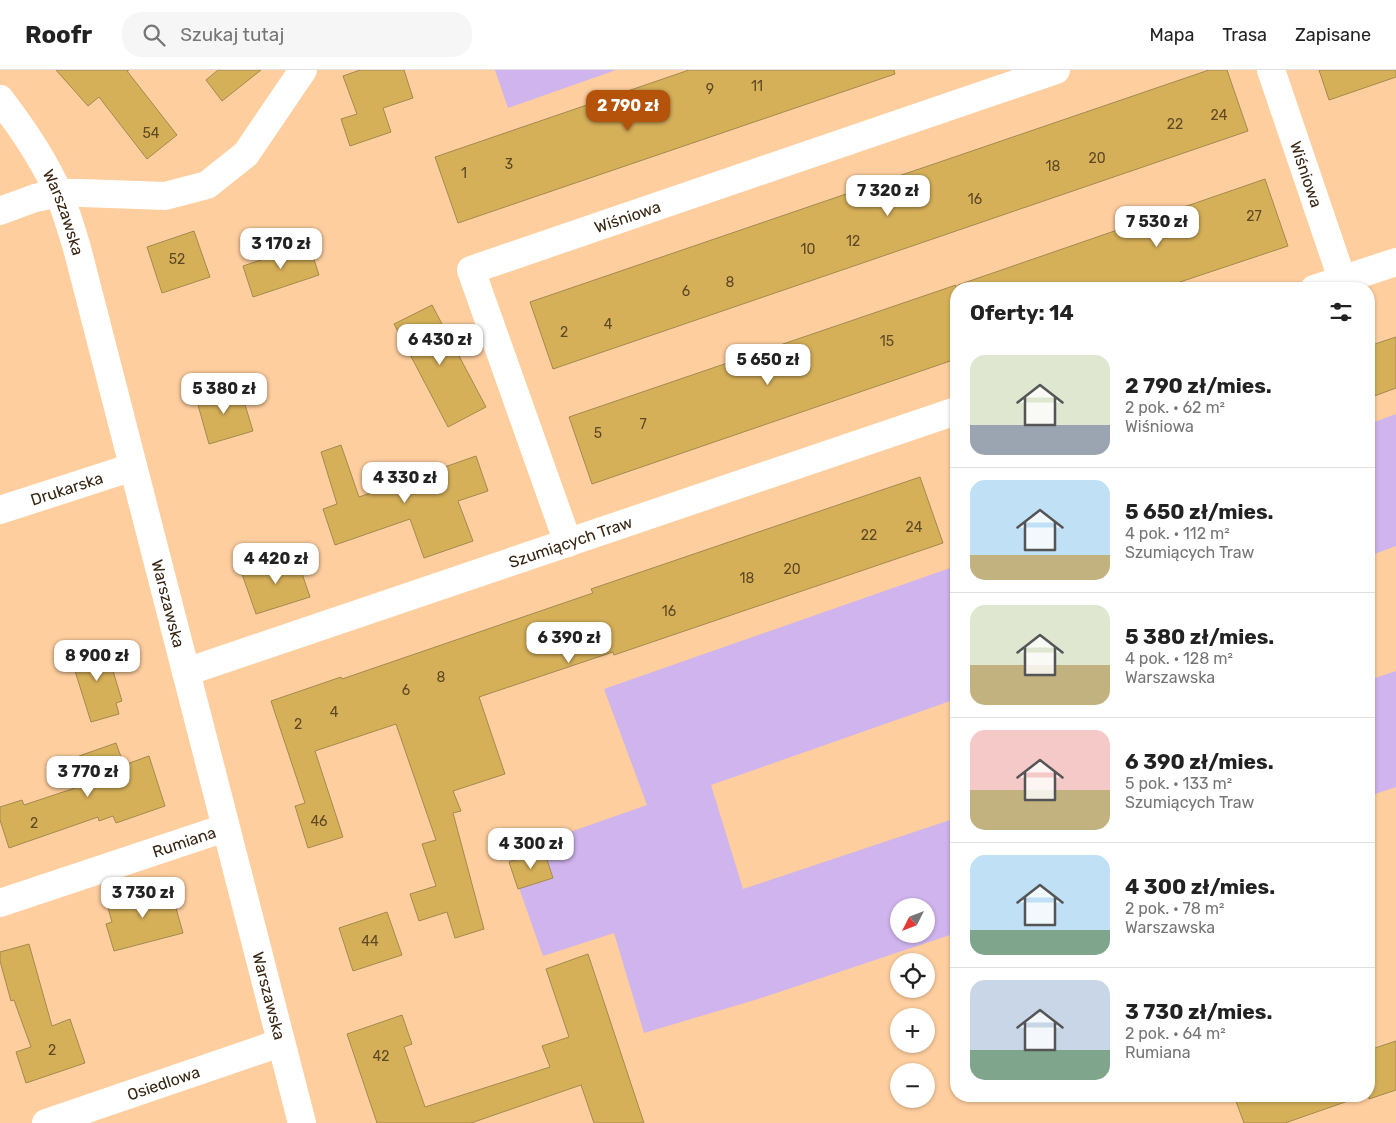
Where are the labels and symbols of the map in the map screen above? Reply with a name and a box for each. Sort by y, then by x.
house number: 11 [751,78,763,95]
house number: 9 [706,81,714,98]
pin: 2 790 zł [576,90,680,132]
house number: 24 [1211,107,1228,124]
house number: 22 [1167,116,1183,133]
house number: 54 [142,125,160,142]
street label: Wiśniowa [1286,138,1326,210]
house number: 20 [1088,150,1106,167]
house number: 3 [505,156,513,173]
house number: 18 [1046,158,1061,175]
house number: 1 [461,165,467,182]
street label: Warszawska [39,166,88,257]
pin: 7 320 zł [836,174,940,217]
house number: 16 [968,191,982,208]
street label: Wiśniowa [592,196,663,237]
pin: 7 530 zł [1105,206,1209,248]
house number: 27 [1246,208,1262,225]
pin: 3 170 zł [229,228,333,270]
house number: 12 [846,233,860,250]
house number: 10 [801,241,816,258]
house number: 52 [169,251,185,268]
house number: 8 [726,274,735,291]
house number: 6 [682,283,690,300]
house number: 4 [604,316,613,333]
pin: 6 430 zł [388,324,492,366]
house number: 2 [560,324,568,341]
house number: 15 [880,333,894,350]
pin: 5 650 zł [716,344,820,386]
pin: 5 380 zł [172,372,276,415]
house number: 7 [639,416,647,433]
house number: 5 [594,425,602,442]
pin: 4 330 zł [353,462,457,504]
street label: Drukarska [28,468,105,509]
street label: Szumiących Traw [506,512,635,571]
house number: 24 [906,519,923,536]
house number: 22 [861,527,877,544]
pin: 4 420 zł [224,542,328,585]
street label: Warszawska [148,557,189,649]
house number: 20 [783,561,801,578]
house number: 18 [740,570,755,587]
house number: 16 [662,603,676,620]
pin: 6 390 zł [517,622,621,664]
pin: 8 900 zł [45,640,149,682]
house number: 8 [437,669,446,686]
house number: 6 [402,682,410,699]
house number: 4 [330,704,339,721]
house number: 2 [294,716,302,733]
pin: 3 770 zł [36,756,140,798]
house number: 46 [310,813,328,830]
house number: 2 [30,815,38,832]
street label: Rumiana [150,822,218,861]
pin: 4 300 zł [479,828,583,870]
pin: 3 730 zł [91,876,195,919]
north arrow [890,898,935,942]
house number: 44 [361,933,379,950]
street label: Warszawska [249,950,290,1042]
house number: 2 [48,1042,56,1059]
house number: 42 [373,1048,389,1065]
street label: Osiedlowa [124,1062,202,1104]

